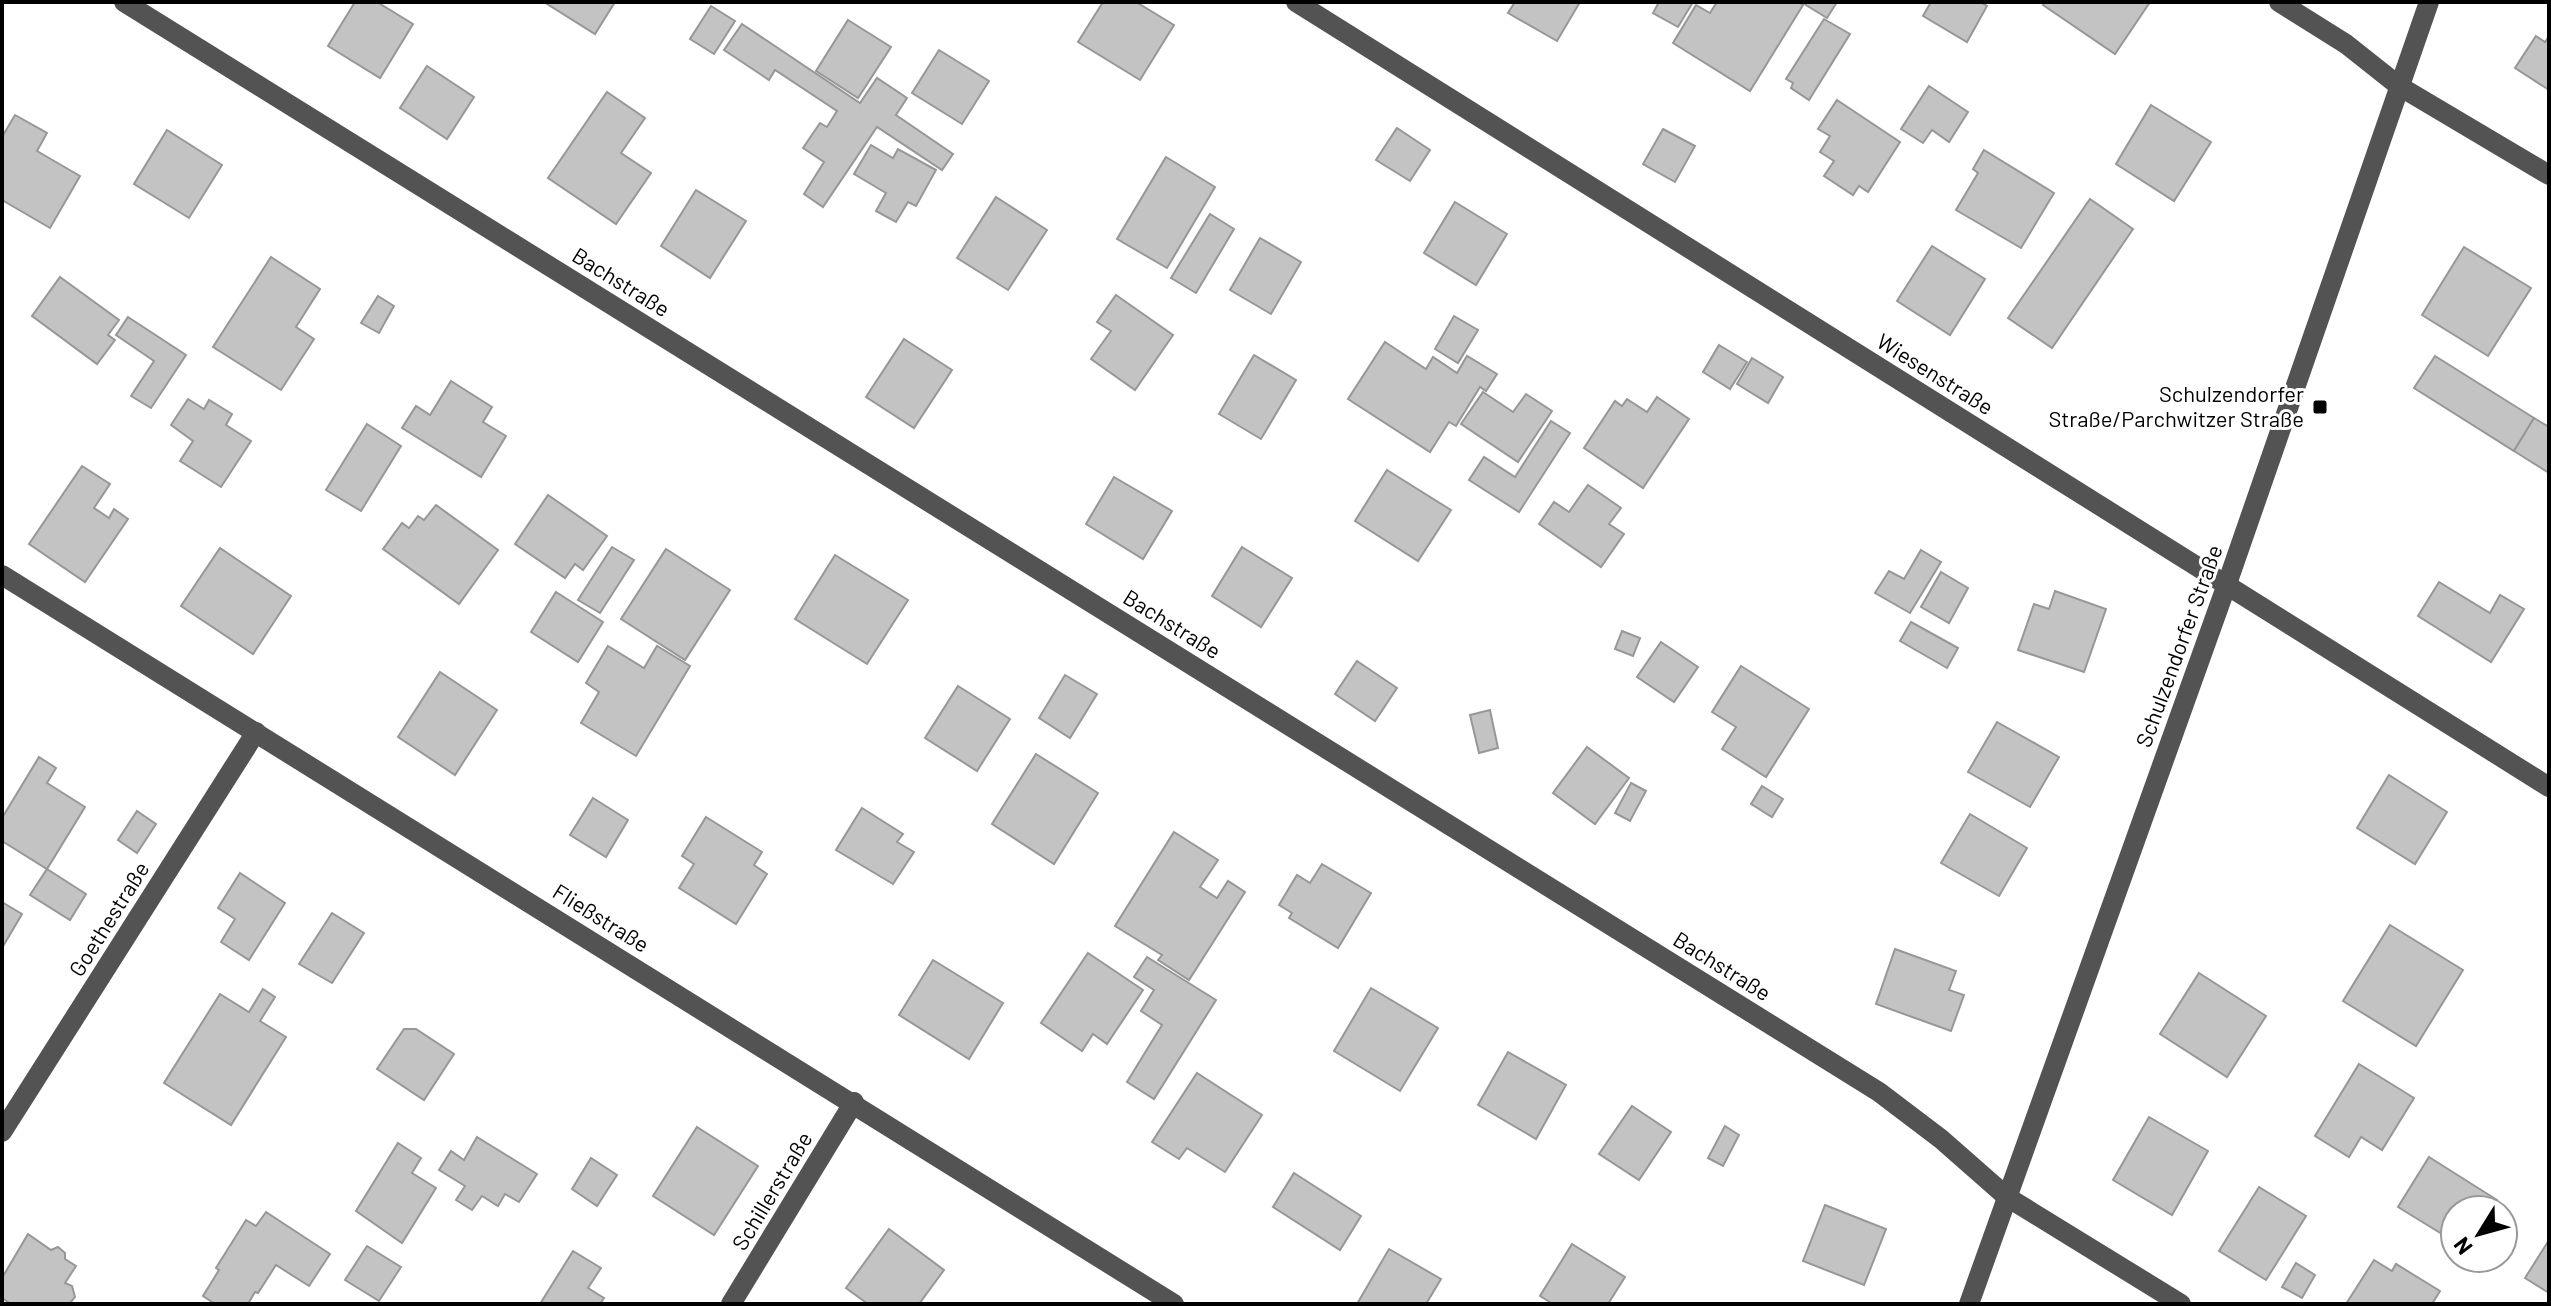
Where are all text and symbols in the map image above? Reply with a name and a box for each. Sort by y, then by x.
street label: Bachstraße [568,241,675,321]
street label: Wiesenstraße [1873,327,1999,419]
place label: Schulzendorfer Straße/Parchwitzer Straße [2049,380,2304,431]
marker: Schulzendorfer Straße/Parchwitzer Straße [2311,398,2329,416]
street label: Schulzendorfer Straße [2129,541,2227,750]
street label: Bachstraße [1119,583,1226,663]
street label: Goethestraße [63,856,154,980]
street label: Fließstraße [549,877,654,957]
street label: Bachstraße [1669,925,1776,1005]
street label: Schillerstraße [726,1127,817,1254]
north arrow [2439,1194,2519,1274]
text: N [2447,1233,2477,1260]

